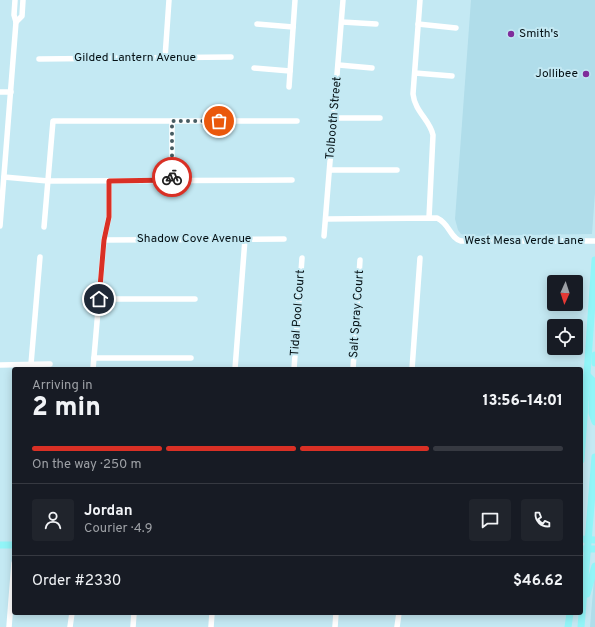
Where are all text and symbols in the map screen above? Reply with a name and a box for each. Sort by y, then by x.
place label: Smith's [519,26,559,42]
marker: Smith's [506,29,516,39]
street label: Gilded Lantern Avenue [74,50,196,66]
place label: Jollibee [535,66,578,82]
marker: Jollibee [581,69,591,79]
street label: Tolbooth Street [322,76,346,160]
pin [202,104,236,138]
icon: bag [208,110,230,132]
courier [152,157,192,197]
icon: bike [161,166,183,188]
street label: Shadow Cove Avenue [137,231,251,247]
street label: West Mesa Verde Lane [464,233,584,249]
street label: Tidal Pool Court [287,269,309,357]
street label: Salt Spray Court [346,269,368,359]
north arrow [547,275,583,311]
map controls [547,275,583,355]
pin [82,282,116,316]
icon: home [88,288,110,310]
button: locate [547,319,583,355]
text: Arriving in [32,378,93,394]
text: 2 min [32,392,101,425]
text: 13:56–14:01 [482,392,563,411]
text: On the way · 250 m [32,457,142,473]
button: person [32,499,74,541]
button: chat [469,499,511,541]
button: phone [521,499,563,541]
text: Jordan [84,502,133,521]
text: Courier · 4.9 [84,521,152,537]
text: Order #2330 [32,572,121,591]
text: $46.62 [513,572,563,591]

